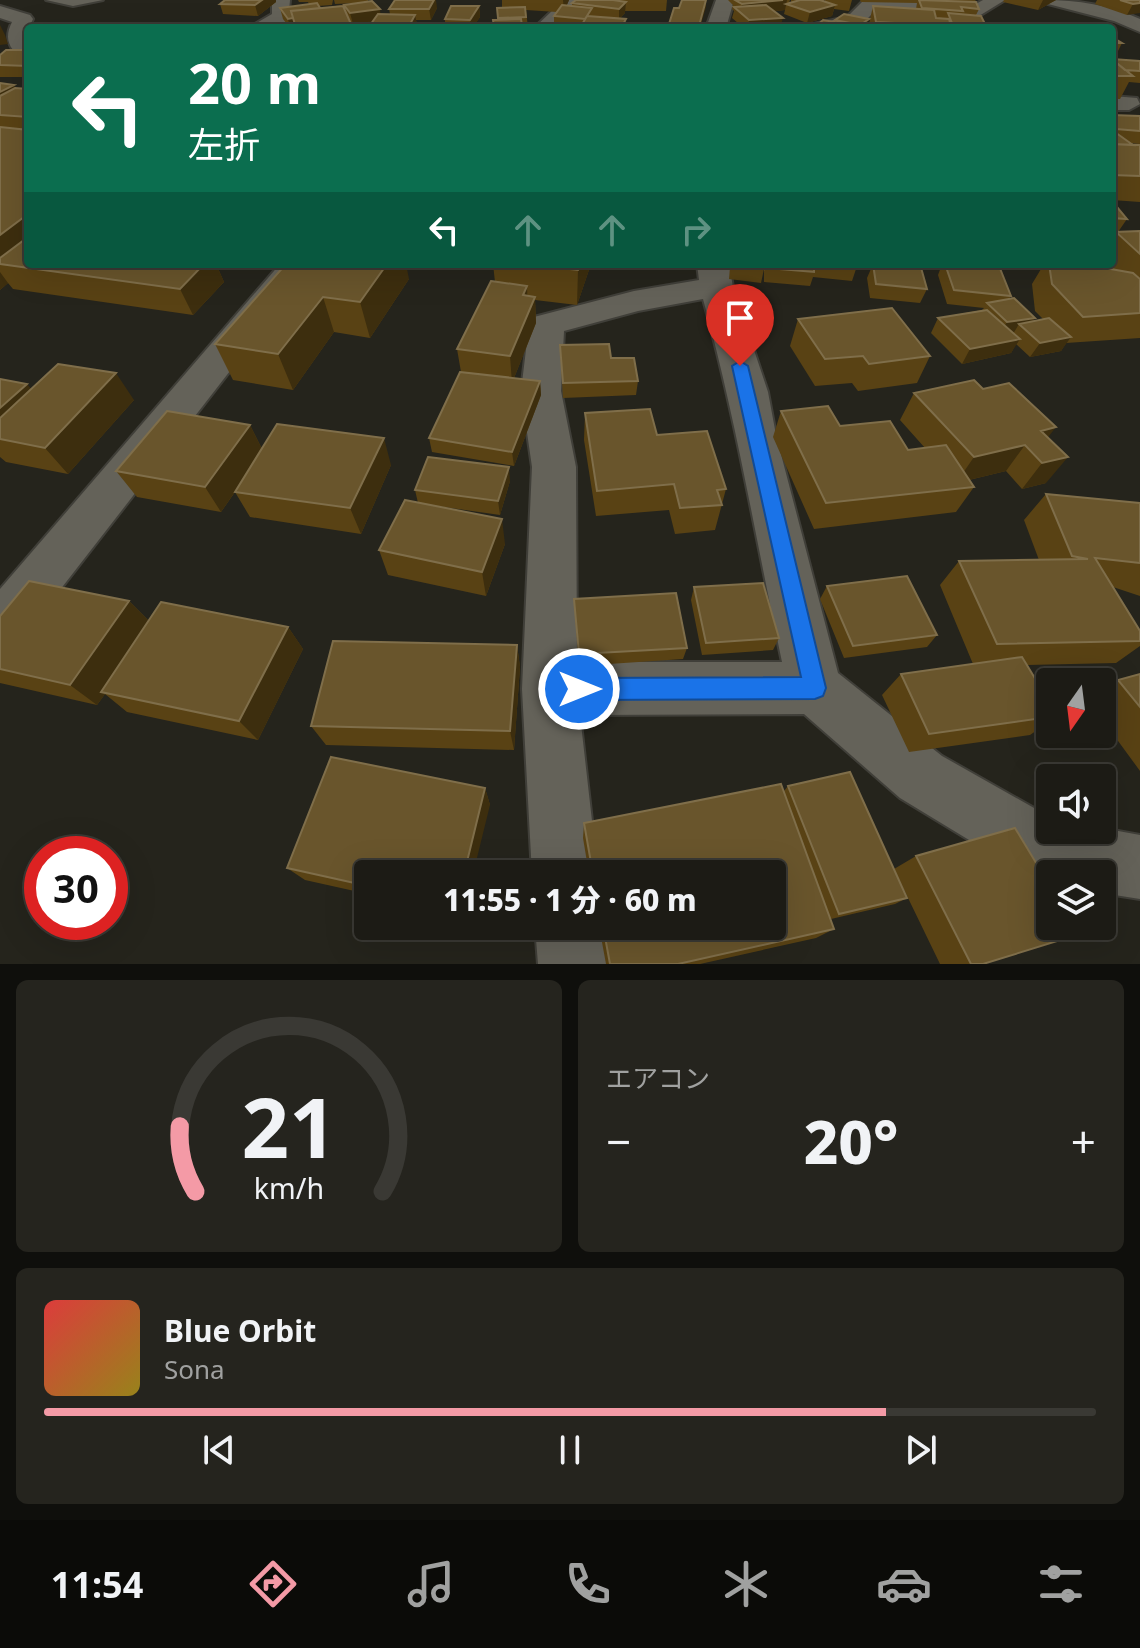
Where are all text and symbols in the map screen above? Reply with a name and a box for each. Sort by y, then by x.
text: 20 m [188,44,321,120]
icon: left [56,56,160,160]
text: 左折 [188,120,260,169]
icon: left [422,208,466,252]
icon: ahead [506,208,550,252]
icon: ahead [590,208,634,252]
icon: right [674,208,718,252]
pin [706,284,774,366]
icon: arrive [718,296,762,340]
position arrow [537,647,621,731]
north arrow [1036,668,1116,748]
map controls [1036,668,1116,940]
button: sound [1036,764,1116,844]
speed limit sign: 30 [24,836,128,940]
button: layers [1036,860,1116,940]
text: 11:55 · 1 分 · 60 m [443,879,697,920]
text: エアコン [606,1060,710,1096]
text: 21 [241,1069,337,1182]
text: 20° [804,1100,898,1182]
text: − [606,1111,631,1171]
text: + [1071,1111,1096,1171]
text: km/h [254,1168,324,1207]
text: Blue Orbit [164,1310,316,1351]
text: Sona [164,1351,225,1387]
icon: previous [197,1428,241,1472]
icon: pause [548,1428,592,1472]
icon: next [899,1428,943,1472]
icon: directions [245,1556,301,1612]
icon: music [403,1556,459,1612]
icon: phone [560,1556,616,1612]
icon: climate [718,1556,774,1612]
icon: car [876,1556,932,1612]
icon: filters [1033,1556,1089,1612]
text: 11:54 [51,1560,143,1609]

